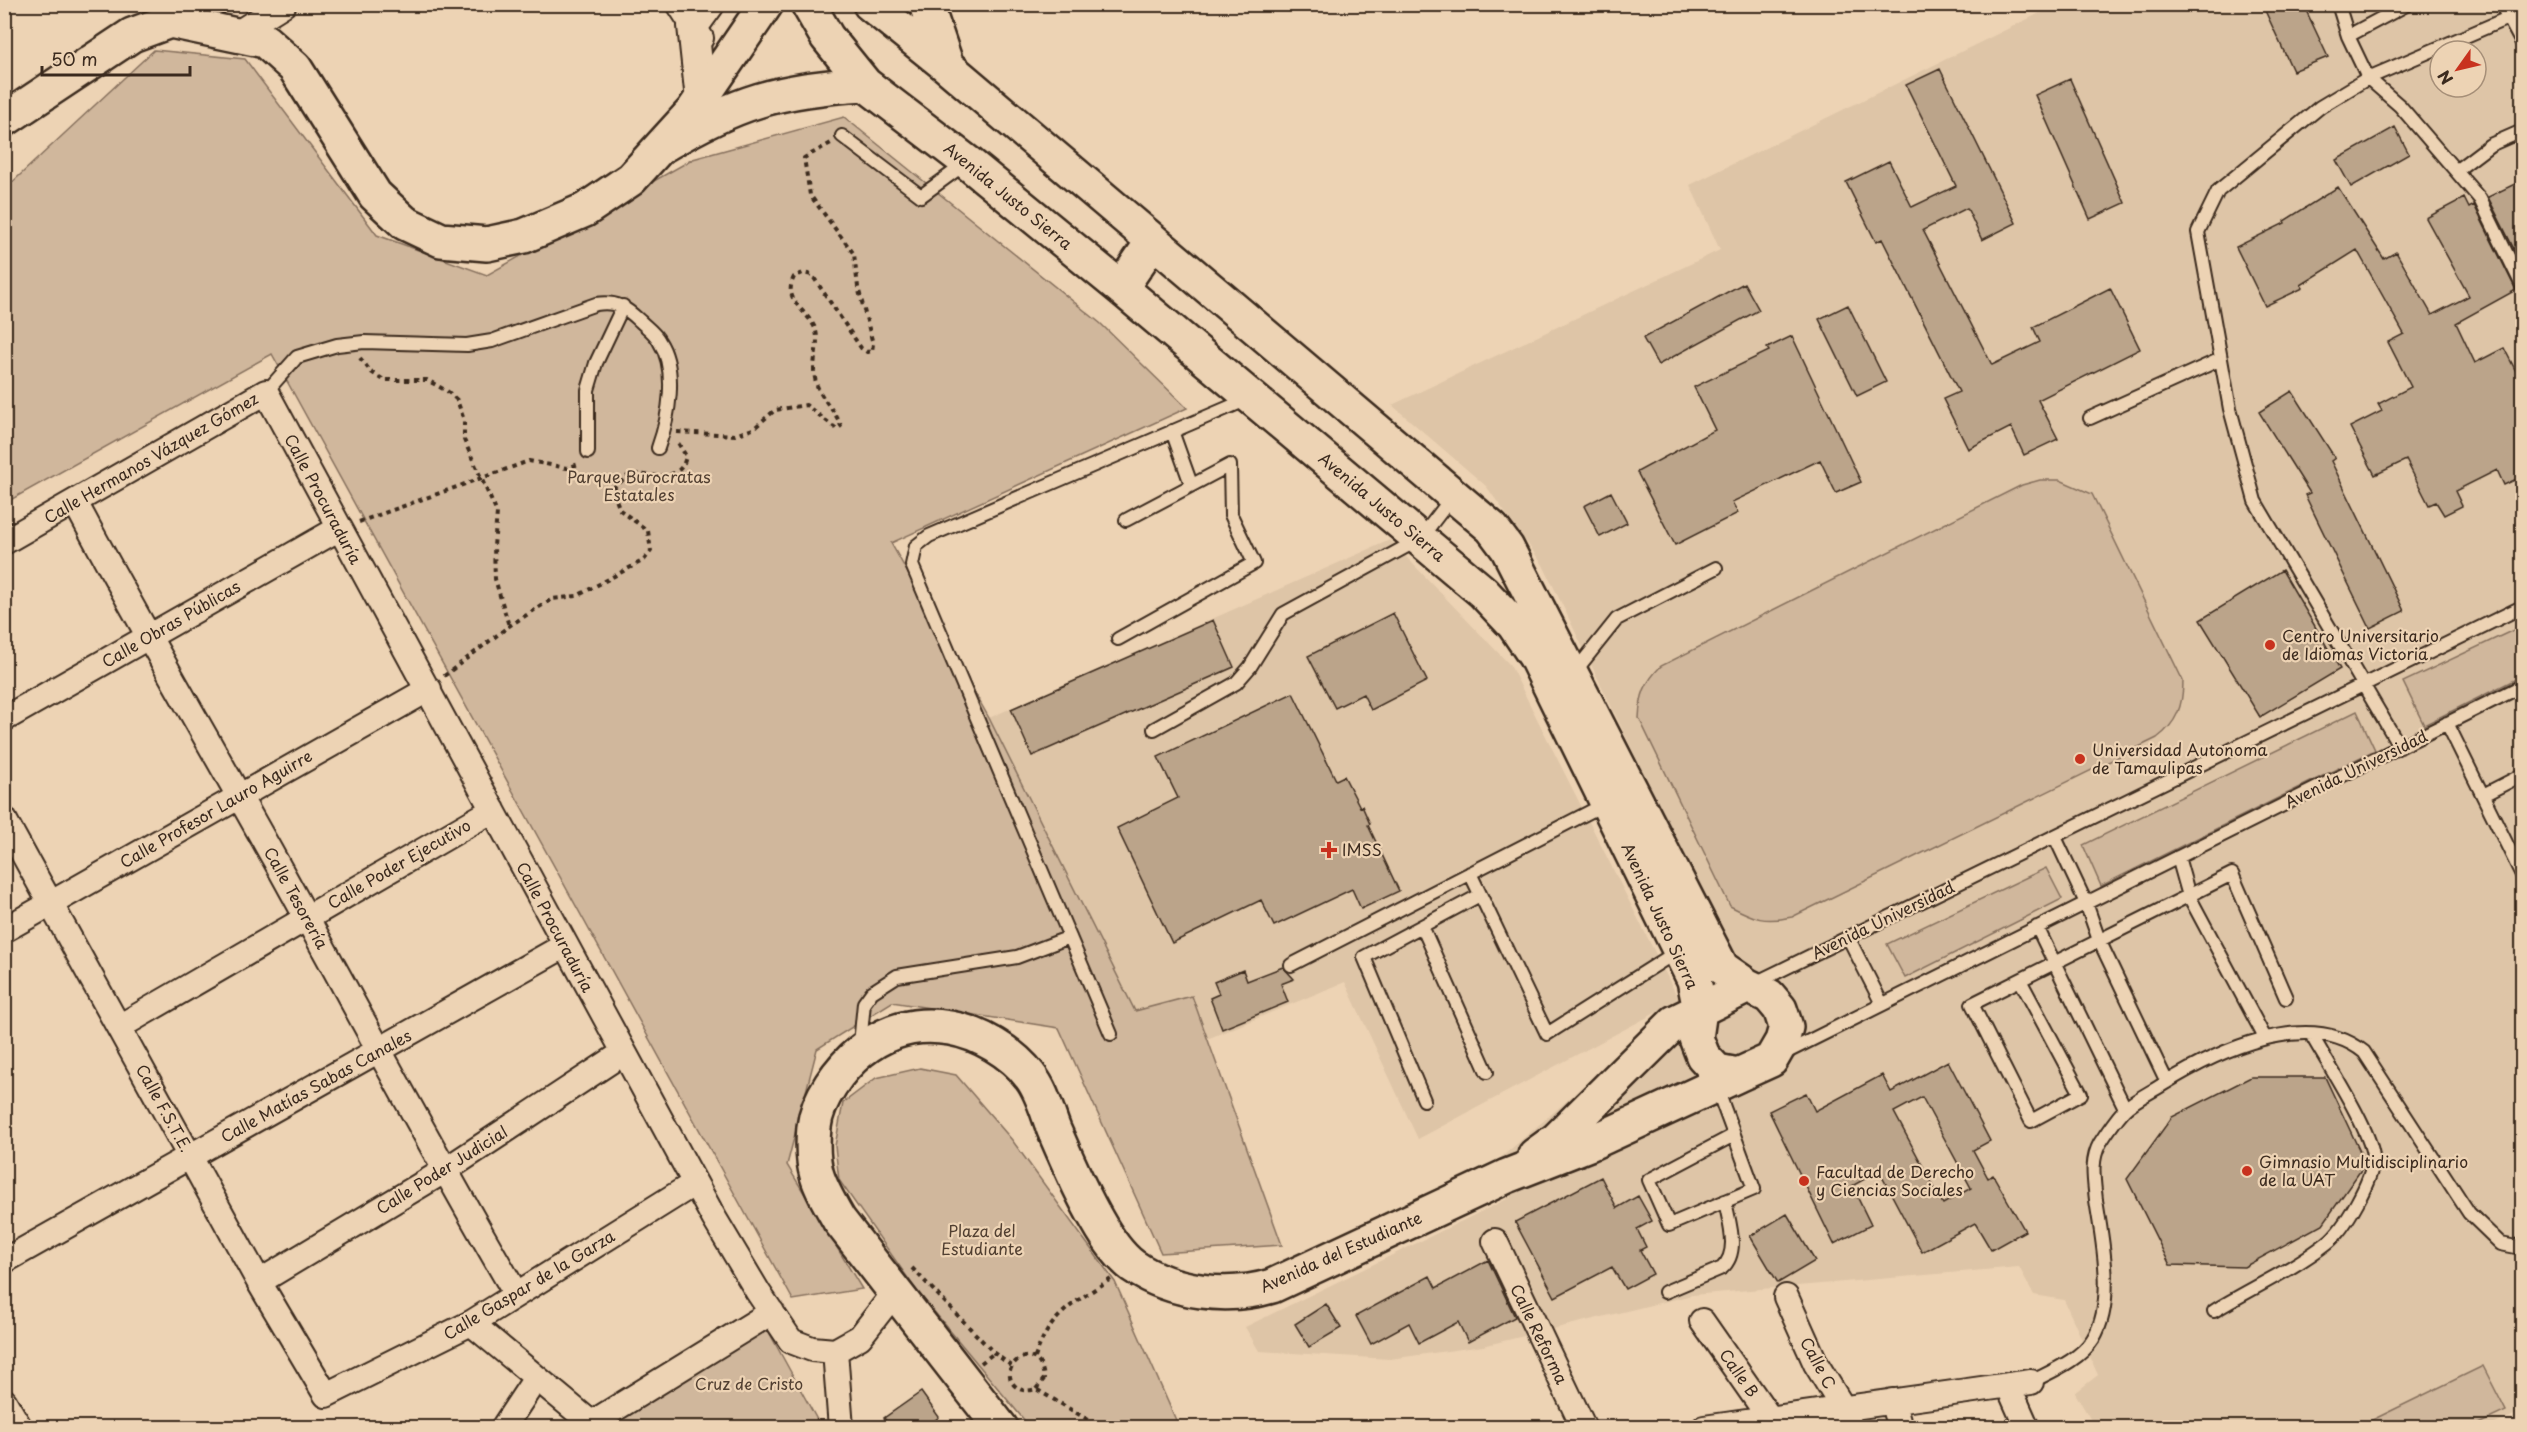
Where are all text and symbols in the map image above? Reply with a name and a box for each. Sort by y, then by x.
scale bar [42,39,190,77]
north arrow [2428,39,2488,99]
text: 50 m [51,45,98,72]
text: N [2431,66,2458,90]
street label: Avenida Justo Sierra [939,136,1078,255]
street label: Calle Hermanos Vázquez Gómez [39,386,262,528]
street label: Calle Procuraduría [279,429,368,568]
street label: Avenida Justo Sierra [1314,446,1451,567]
park label: Parque Burocratas Estatales [567,464,711,506]
street label: Calle Obras Públicas [97,574,244,673]
place label: Centro Universitario de Idiomas Victoria [2282,623,2439,665]
marker: Centro Universitario de Idiomas Victoria [2263,638,2277,652]
street label: Avenida Universidad [2280,723,2431,813]
place label: Universidad Autonoma de Tamaulipas [2092,737,2267,779]
street label: Calle Profesor Lauro Aguirre [115,743,316,873]
marker: Universidad Autonoma de Tamaulipas [2073,752,2087,766]
street label: Calle Poder Ejecutivo [322,812,475,914]
place label: IMSS [1342,837,1382,861]
street label: Avenida Justo Sierra [1616,838,1705,993]
marker: IMSS [1320,841,1338,859]
street label: Calle Tesorería [259,842,335,953]
street label: Calle Procuraduría [511,857,600,996]
street label: Avenida Universidad [1807,874,1958,964]
street label: Calle Matías Sabas Canales [216,1023,415,1148]
street label: Calle F.S.T.E. [131,1059,199,1156]
street label: Calle Poder Judicial [371,1119,512,1219]
place label: Gimnasio Multidisciplinario de la UAT [2259,1149,2468,1191]
place label: Facultad de Derecho y Ciencias Sociales [1816,1159,1974,1201]
marker: Gimnasio Multidisciplinario de la UAT [2240,1164,2254,1178]
marker: Facultad de Derecho y Ciencias Sociales [1797,1174,1811,1188]
street label: Avenida del Estudiante [1256,1204,1426,1298]
park label: Plaza del Estudiante [941,1218,1023,1260]
street label: Calle Gaspar de la Garza [438,1223,619,1345]
street label: Calle Reforma [1505,1279,1575,1388]
street label: Calle C [1795,1332,1843,1393]
street label: Calle B [1714,1343,1765,1401]
park label: Cruz de Cristo [695,1371,803,1395]

